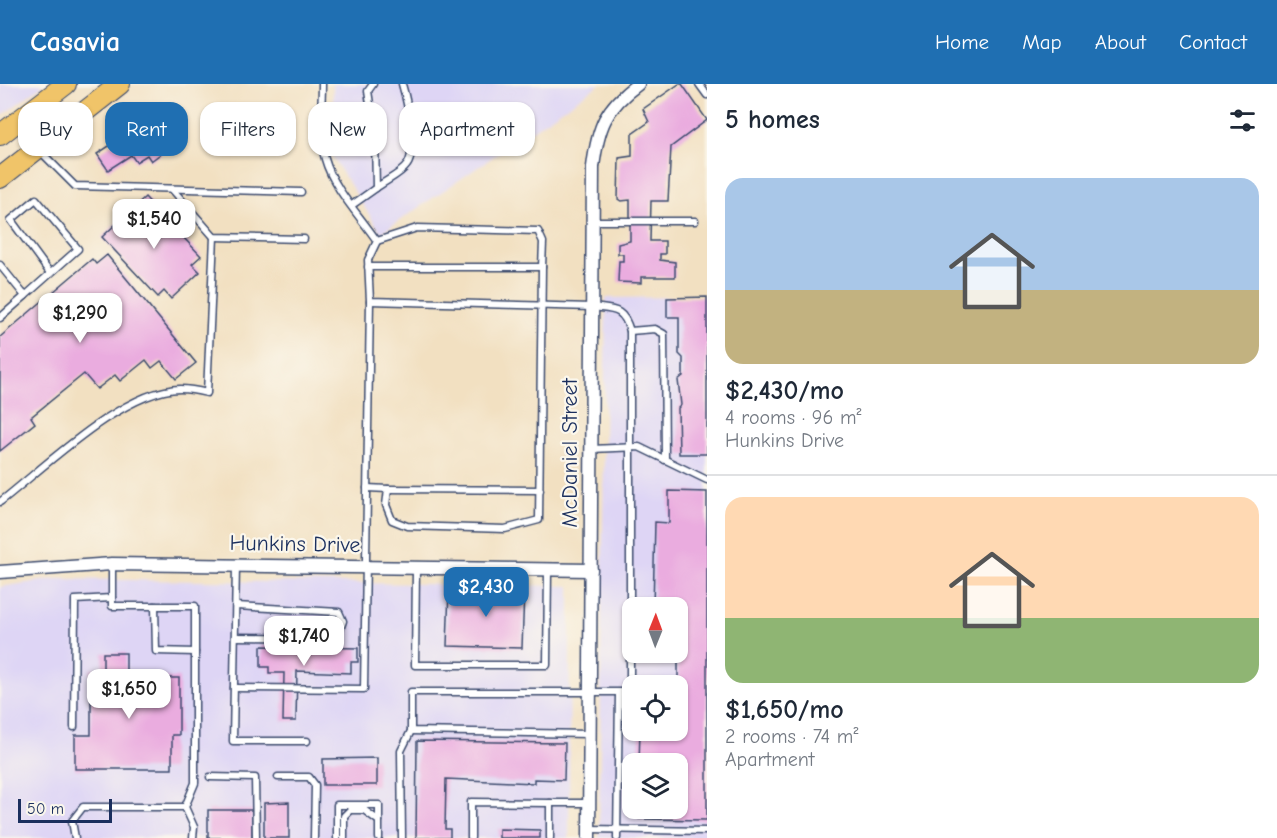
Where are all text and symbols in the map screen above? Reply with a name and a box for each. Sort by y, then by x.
text: Casavia [30,26,120,58]
text: Home [935,30,989,54]
text: Map [1022,30,1062,54]
text: About [1095,30,1146,54]
text: Contact [1179,30,1247,54]
chip: Buy [18,102,93,156]
chip: Rent [105,102,188,156]
chip: Filters [200,102,296,156]
chip: New [308,102,387,156]
chip: Apartment [399,102,535,156]
icon: filters [1226,104,1259,137]
text: 5 homes [725,105,820,135]
pin: $1,540 [105,199,203,250]
text: $1,540 [126,207,182,230]
icon: home [938,217,1046,325]
pin: $1,290 [31,293,129,344]
text: $1,290 [52,301,108,324]
text: $2,430/mo [725,376,844,406]
street label: McDaniel Street [557,377,583,528]
text: 4 rooms · 96 m² [725,406,862,429]
text: Hunkins Drive [725,429,844,452]
street label: Hunkins Drive [229,530,361,558]
icon: home [938,536,1046,644]
pin: $2,430 [437,567,535,618]
text: $2,430 [458,575,514,598]
north arrow [622,597,688,663]
map controls [622,597,688,819]
pin: $1,740 [255,616,353,667]
text: $1,740 [278,624,330,647]
pin: $1,650 [80,669,178,720]
button: locate [622,675,688,741]
text: $1,650 [101,677,157,700]
text: $1,650/mo [725,695,844,725]
text: 2 rooms · 74 m² [725,725,858,748]
text: Apartment [725,748,815,771]
button: layers [622,753,688,819]
scale bar [18,796,112,824]
text: 50 m [27,800,64,818]

